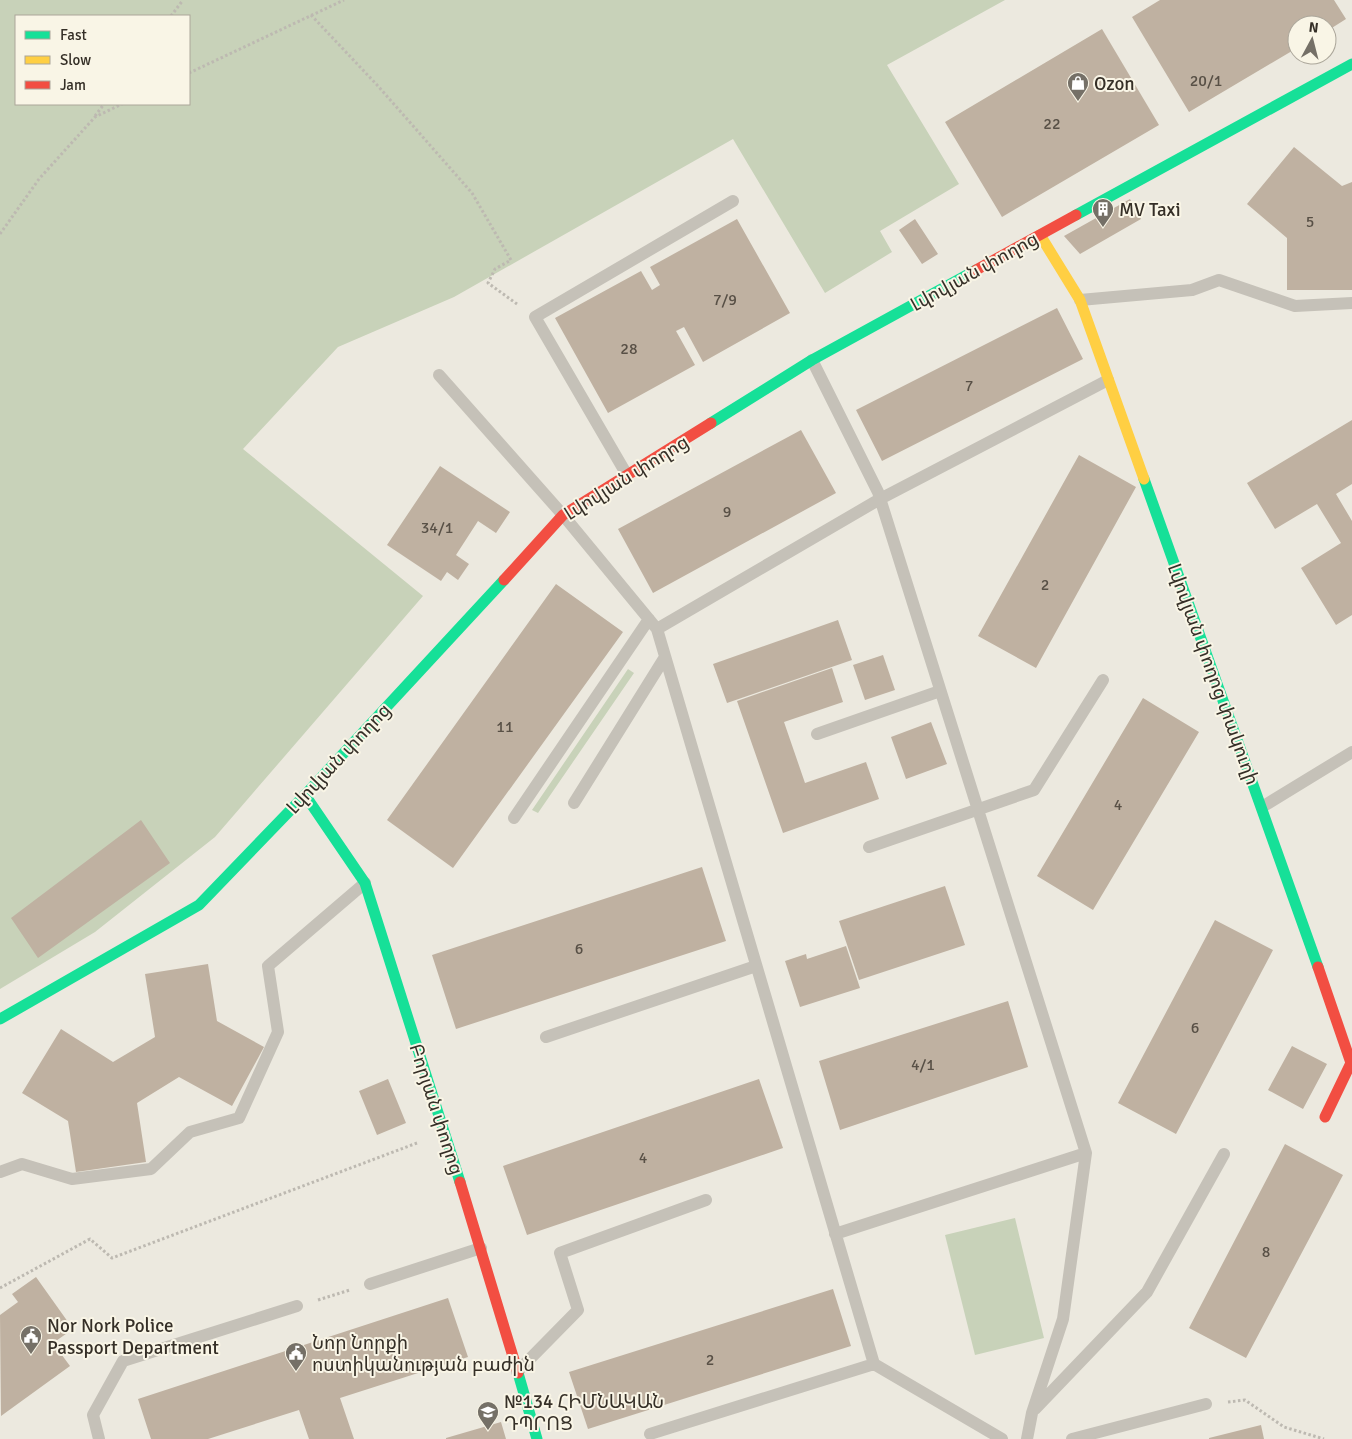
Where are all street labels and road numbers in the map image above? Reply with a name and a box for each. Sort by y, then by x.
street label: Լվովյան փողոց [906,227,1043,317]
street label: Լվովյան փողոց [560,430,693,526]
street label: Լվովյան փողոց փակուղի [1162,560,1264,788]
street label: Լվովյան փողոց [281,698,396,819]
street label: Բորյան փողոց [404,1041,469,1178]

